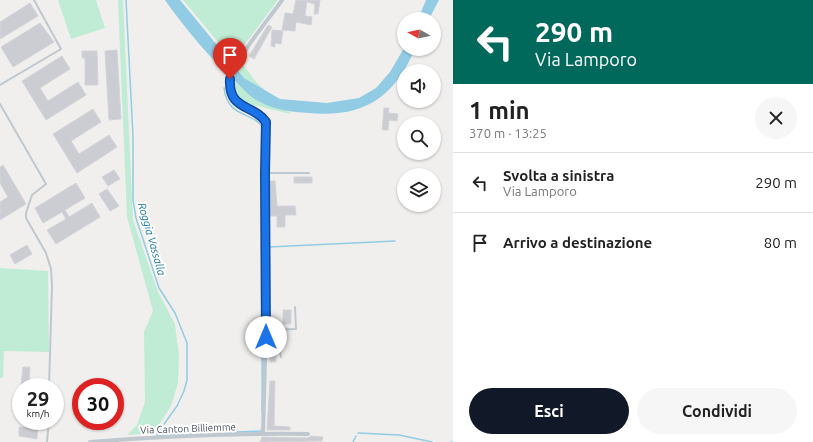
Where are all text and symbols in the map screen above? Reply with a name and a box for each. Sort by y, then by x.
north arrow [397,12,441,56]
map controls [397,12,441,212]
icon: left [469,16,521,68]
text: 290 m [535,16,613,47]
pin [213,38,247,79]
icon: arrive [219,44,241,66]
text: Via Lamporo [535,49,637,69]
button: sound [397,64,441,108]
text: 1 min [469,97,530,124]
button: close [755,97,797,139]
button: search [397,116,441,160]
text: 370 m · 13:25 [469,126,547,140]
text: Svolta a sinistra [503,167,614,184]
button: layers [397,168,441,212]
icon: left [469,172,491,194]
text: 290 m [755,174,797,191]
text: Via Lamporo [503,184,577,198]
water label: Roggia Vassalla [136,201,168,277]
icon: arrive [469,232,491,254]
text: Arrivo a destinazione [503,234,652,251]
text: 80 m [764,234,797,251]
position arrow [245,316,287,358]
speed limit sign: 30 [72,378,124,430]
text: 29 [27,387,49,410]
button: Esci [469,388,629,434]
button: Condividi [637,388,797,434]
text: km/h [26,408,50,419]
street label: Via Canton Billiemme [140,421,236,436]

